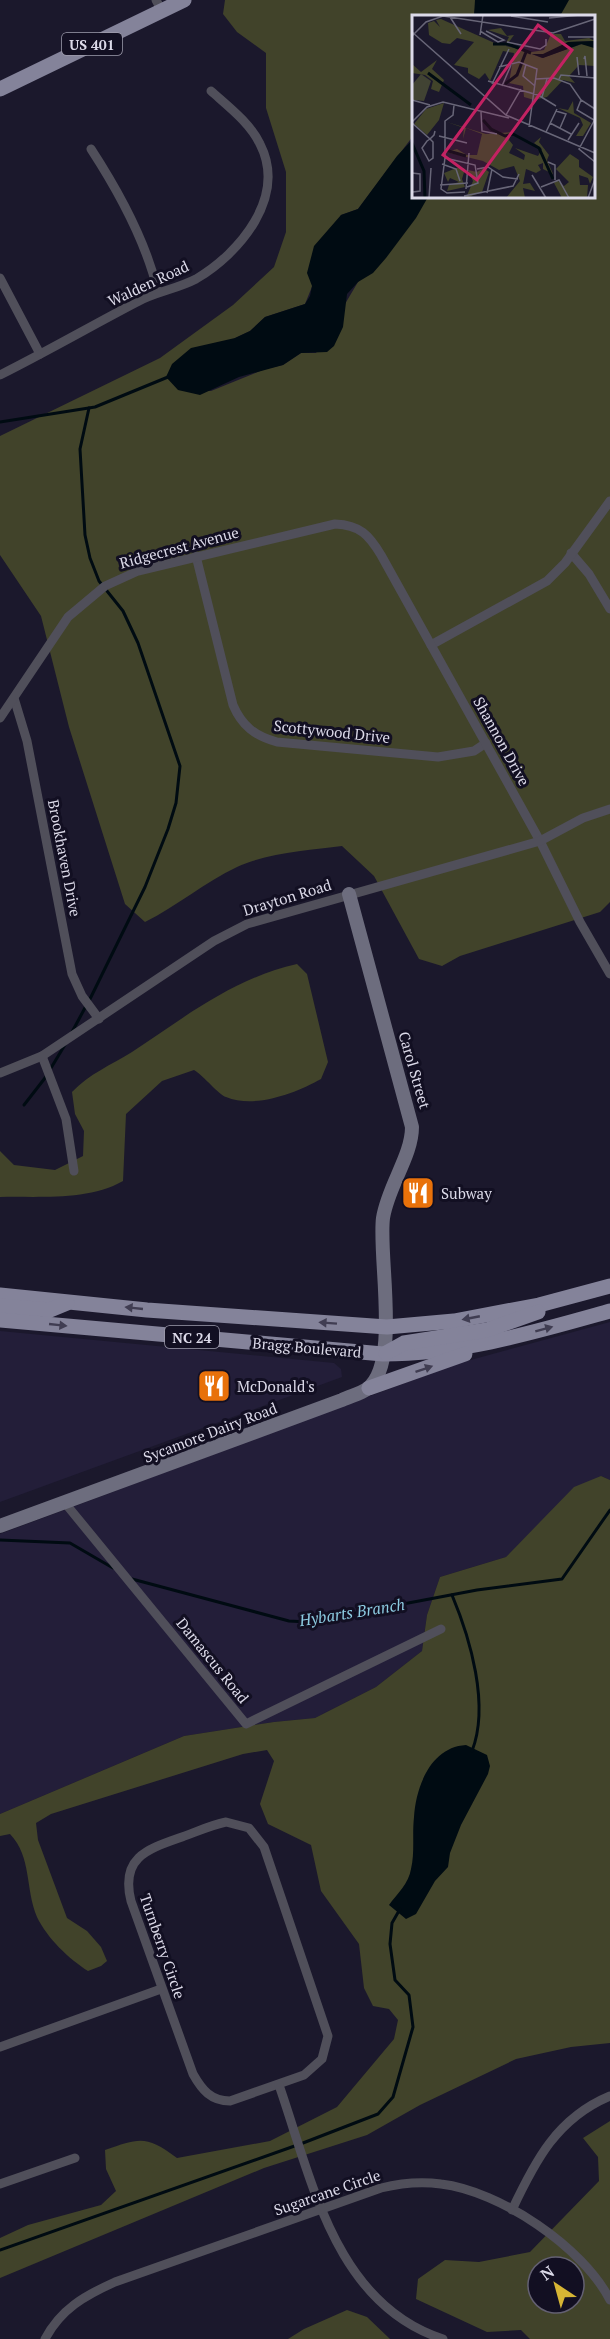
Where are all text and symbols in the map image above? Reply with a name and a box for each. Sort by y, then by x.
inset map [412,15,595,198]
road number: US 401 [62,33,122,55]
street label: Walden Road [104,256,192,310]
street label: Ridgecrest Avenue [117,521,241,573]
street label: Shannon Drive [469,693,535,789]
street label: Scottywood Drive [273,715,391,747]
street label: Brookhaven Drive [44,798,86,918]
street label: Drayton Road [240,874,334,920]
street label: Carol Street [394,1029,436,1111]
restaurant icon: Subway [400,1175,436,1211]
place label: Subway [441,1183,492,1203]
one-way arrow [124,1303,143,1313]
one-way arrow [462,1314,481,1323]
one-way arrow [319,1318,338,1328]
one-way arrow [49,1320,68,1330]
one-way arrow [535,1324,553,1334]
road number: NC 24 [165,1326,219,1348]
street label: Bragg Boulevard [252,1332,362,1362]
one-way arrow [415,1363,433,1373]
restaurant icon: McDonald's [196,1368,232,1404]
place label: McDonald's [237,1376,315,1396]
street label: Sycamore Dairy Road [140,1397,280,1467]
water label: Hybarts Branch [297,1593,406,1631]
street label: Damascus Road [172,1613,254,1707]
street label: Turnberry Circle [136,1891,190,2001]
street label: Sugarcane Circle [271,2164,383,2220]
north arrow [526,2255,586,2315]
text: N [536,2260,559,2285]

